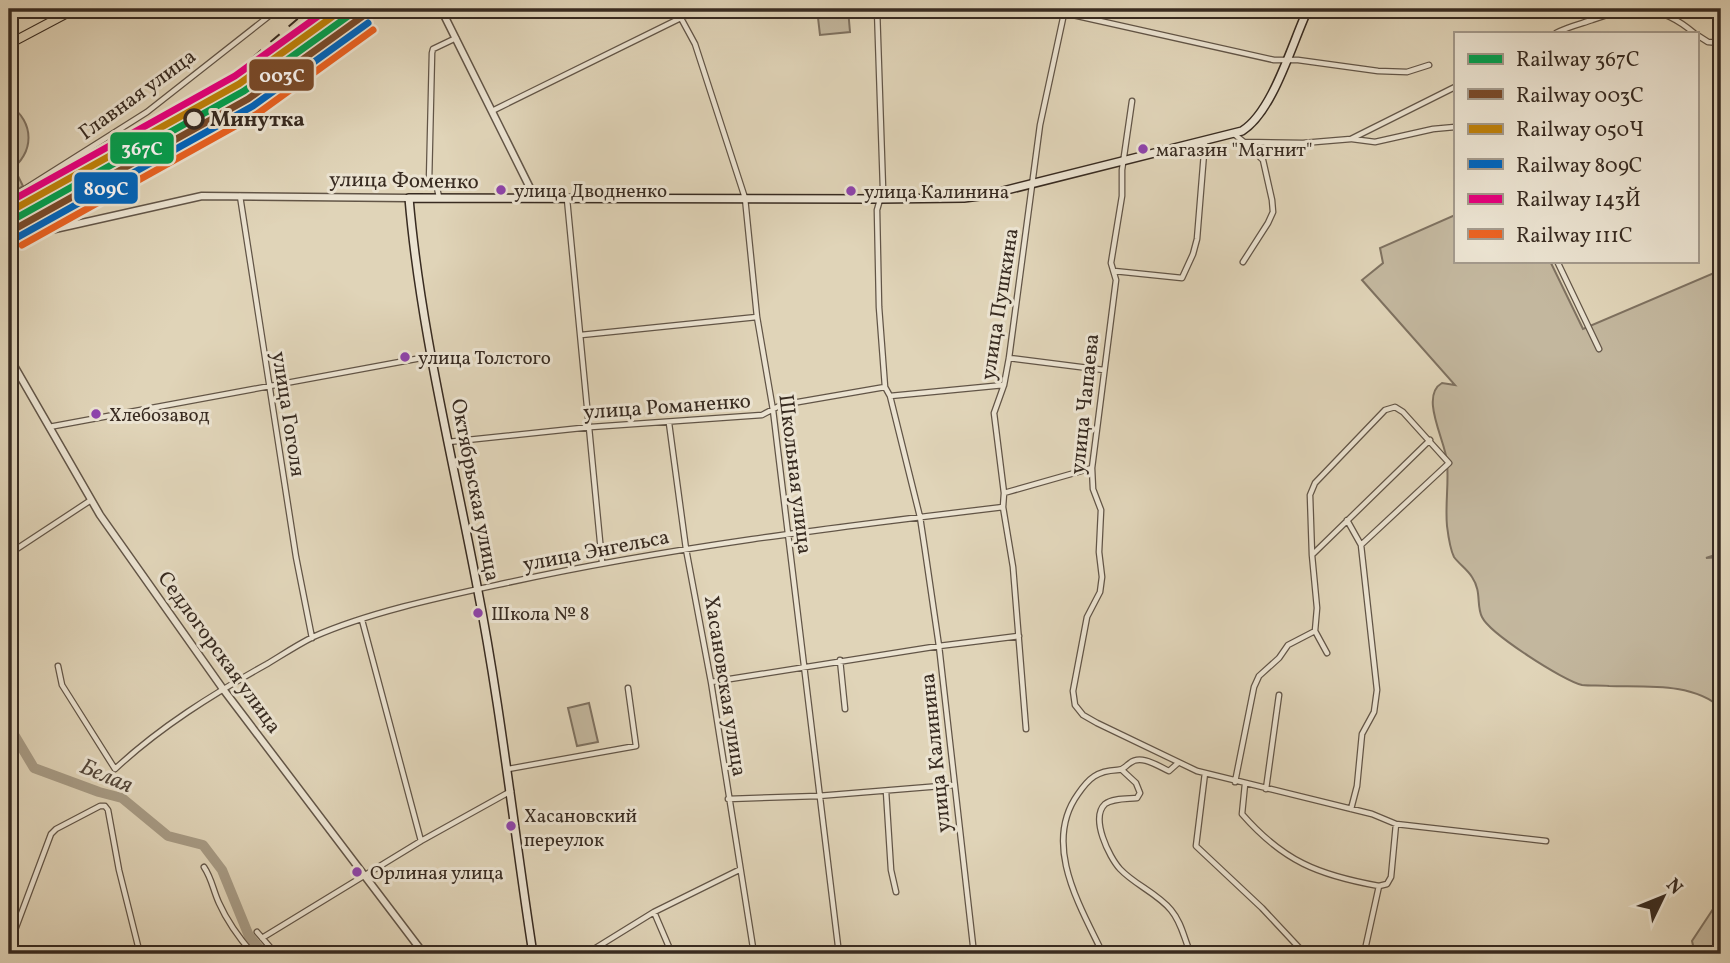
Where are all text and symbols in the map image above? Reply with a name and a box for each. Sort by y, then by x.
legend [1454,32,1698,262]
street label: Главная улица [73,43,203,148]
text: Railway 367С [1516,46,1640,75]
line badge: 003С [248,58,315,92]
text: 003С [259,64,305,90]
text: Railway 003С [1516,82,1644,111]
place label: Минутка [210,106,305,135]
marker: Минутка [184,109,204,129]
text: Railway 050Ч [1516,116,1644,145]
line badge: 367С [109,131,175,165]
text: 367С [121,137,163,163]
place label: магазин "Магнит" [1156,138,1312,164]
marker: магазин "Магнит" [1136,142,1150,156]
text: Railway 809С [1516,152,1643,181]
street label: улица Фоменко [329,166,479,197]
line badge: 809С [73,171,139,205]
text: 809С [84,177,128,203]
place label: улица Дводненко [514,179,667,205]
place label: улица Калинина [864,180,1009,206]
marker: улица Дводненко [494,183,508,197]
marker: улица Калинина [844,184,858,198]
text: Railway 143Й [1516,186,1641,215]
text: Railway 111С [1516,222,1633,251]
street label: улица Пушкина [974,226,1027,382]
street label: улица Чапаева [1064,332,1107,476]
place label: улица Толстого [418,346,551,372]
street label: улица Гоголя [263,349,312,479]
marker: улица Толстого [398,350,412,364]
street label: улица Романенко [582,387,752,428]
street label: Школьная улица [770,392,819,556]
street label: Октябрьская улица [443,397,506,584]
place label: Хлебозавод [109,403,210,429]
marker: Хлебозавод [89,407,103,421]
street label: улица Энгельса [521,523,672,580]
street label: Седлогорская улица [150,566,288,740]
street label: Хасановская улица [696,594,753,779]
place label: Школа № 8 [491,602,589,628]
marker: Школа № 8 [471,606,485,620]
street label: улица Калинина [914,672,959,834]
water label: Белая [75,751,137,802]
place label: Хасановский переулок [524,804,637,854]
marker: Хасановский переулок [504,819,518,833]
place label: Орлиная улица [370,861,504,887]
north arrow [1628,862,1698,932]
marker: Орлиная улица [350,865,364,879]
text: N [1660,873,1688,901]

